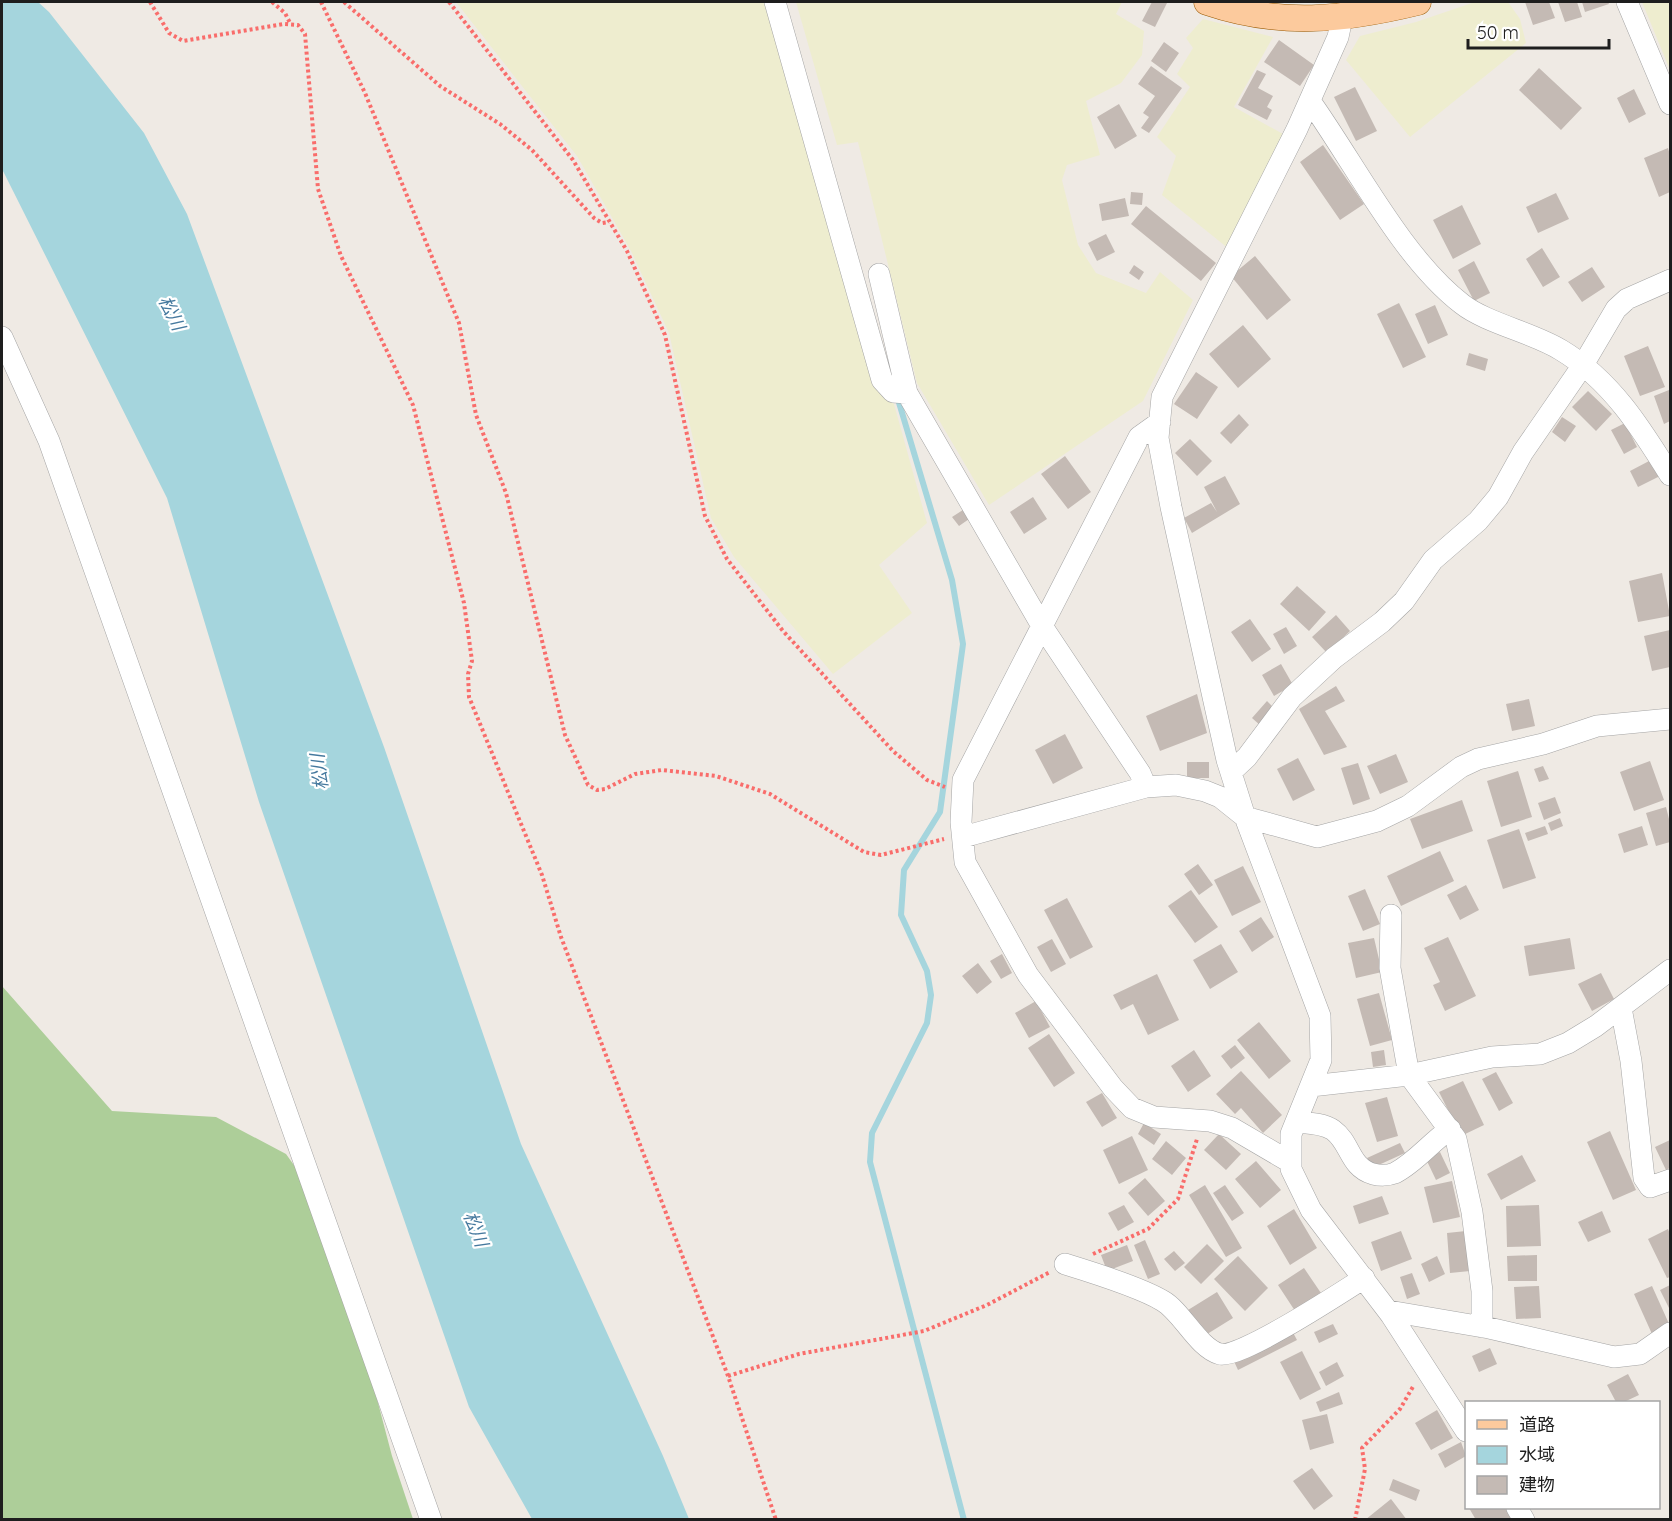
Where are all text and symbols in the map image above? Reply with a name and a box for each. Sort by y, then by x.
scale bar [1468,12,1609,50]
text: 50 m [1477,21,1519,44]
water label: 松川 [154,292,191,336]
water label: 松川 [305,751,333,791]
water label: 松川 [459,1208,494,1252]
legend [1465,1401,1660,1509]
text: 道路 [1519,1413,1555,1436]
text: 水域 [1519,1443,1555,1466]
text: 建物 [1519,1473,1555,1496]

